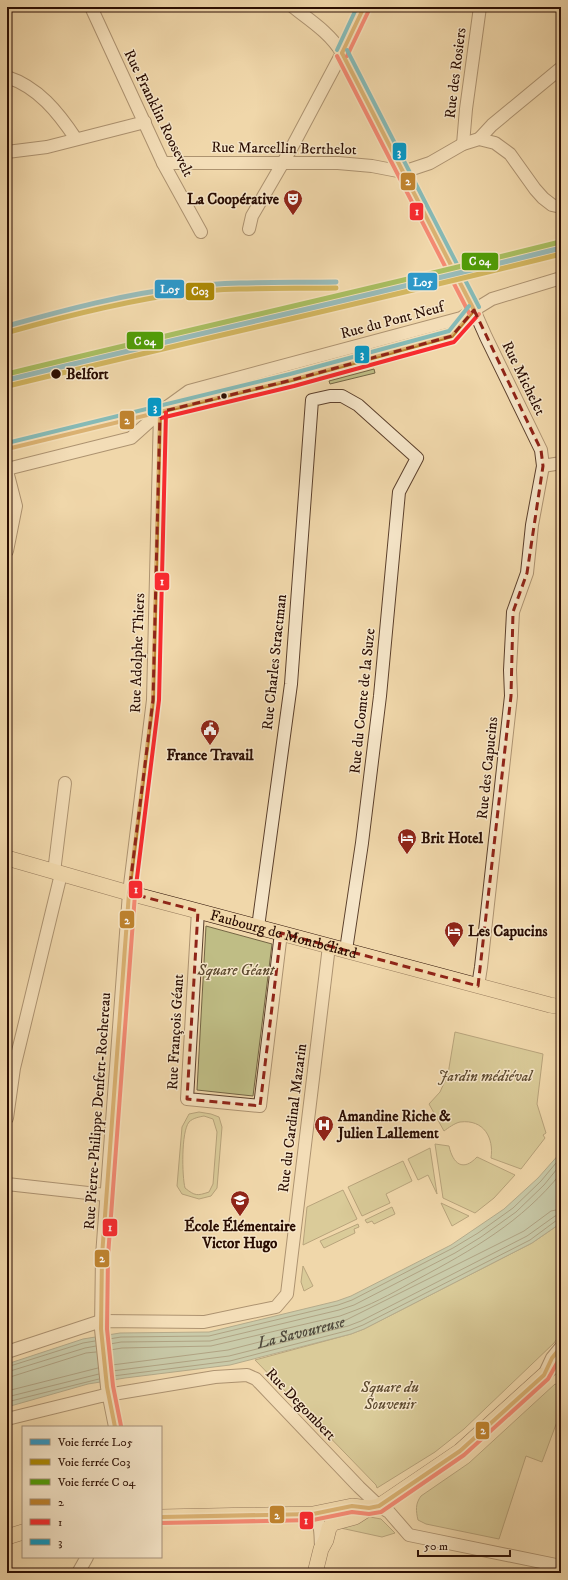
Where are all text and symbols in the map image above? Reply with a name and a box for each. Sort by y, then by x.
street label: Rue des Rosiers [440,27,470,120]
street label: Rue Franklin Roosevelt [119,46,198,180]
street label: Rue Marcellin Berthelot [211,138,357,159]
line badge: 3 [392,142,407,161]
text: 3 [397,146,401,160]
line badge: 2 [400,172,416,191]
text: 2 [405,175,411,189]
theatre icon: La Coopérative [282,188,304,216]
place label: La Coopérative [187,190,280,209]
line badge: 1 [409,202,424,221]
text: 1 [415,205,419,219]
line badge: C 04 [461,252,499,271]
text: C 04 [469,255,492,269]
line badge: L05 [407,272,438,291]
text: L05 [413,276,433,290]
line badge: L05 [154,279,185,299]
line badge: C03 [185,282,215,301]
text: L05 [160,283,180,297]
text: C03 [191,285,209,299]
street label: Rue du Pont Neuf [338,297,448,343]
line badge: C 04 [126,331,164,350]
text: C 04 [134,335,157,349]
street label: Rue Michelet [497,338,550,419]
line badge: 3 [354,345,370,364]
text: 3 [360,348,364,362]
place label: Belfort [66,365,109,384]
marker: Belfort [49,367,63,381]
unlabelled marker [219,391,229,401]
line badge: 3 [147,397,162,417]
text: 3 [153,401,157,415]
line badge: 2 [119,410,135,430]
text: 2 [124,414,130,428]
line badge: 1 [154,572,170,591]
text: 1 [160,575,164,589]
street label: Rue Adolphe Thiers [126,593,149,713]
street label: Rue Charles Stractman [258,593,291,731]
street label: Rue du Comte de la Suze [345,627,380,775]
street label: Rue des Capucins [473,716,502,820]
public building icon: France Travail [199,718,221,746]
place label: France Travail [166,746,254,765]
hotel icon: Brit Hotel [396,827,418,855]
place label: Brit Hotel [421,829,483,848]
line badge: 1 [128,880,143,899]
text: 1 [134,883,138,897]
street label: Faubourg de Montbéliard [208,906,360,963]
line badge: 2 [119,910,135,929]
text: 2 [124,914,130,928]
hotel icon: Les Capucins [443,920,465,948]
place label: Les Capucins [468,922,548,941]
park label: Square Géant [197,961,276,980]
street label: Rue François Géant [163,973,188,1091]
street label: Rue Pierre-Philippe Denfert-Rochereau [80,992,115,1230]
street label: Rue du Cardinal Mazarin [274,1042,311,1194]
park label: Jardin médiéval [438,1067,534,1086]
place label: Amandine Riche & Julien Lallement [336,1107,451,1143]
hospital icon: Amandine Riche & Julien Lallement [313,1114,335,1142]
school or university icon: École Élémentaire Victor Hugo [229,1189,251,1217]
place label: École Élémentaire Victor Hugo [184,1216,297,1253]
line badge: 1 [102,1218,118,1237]
text: 1 [108,1221,112,1235]
line badge: 2 [94,1249,110,1268]
text: 2 [99,1252,105,1266]
water label: La Savoureuse [254,1312,347,1353]
street label: Rue Degombert [261,1364,340,1445]
park label: Square du Souvenir [360,1378,419,1414]
line badge: 2 [475,1421,490,1440]
text: 2 [480,1424,486,1438]
legend [22,1426,162,1558]
text: Voie ferrée L05 [57,1435,133,1450]
text: Voie ferrée C03 [57,1455,131,1470]
text: Voie ferrée C 04 [57,1475,137,1490]
text: 2 [58,1495,64,1510]
line badge: 2 [269,1505,285,1524]
text: 2 [274,1509,280,1523]
line badge: 1 [299,1511,314,1530]
text: 1 [304,1514,308,1528]
text: 1 [58,1515,62,1530]
scale bar [418,1532,510,1558]
text: 3 [58,1535,62,1550]
text: 50 m [424,1539,448,1554]

